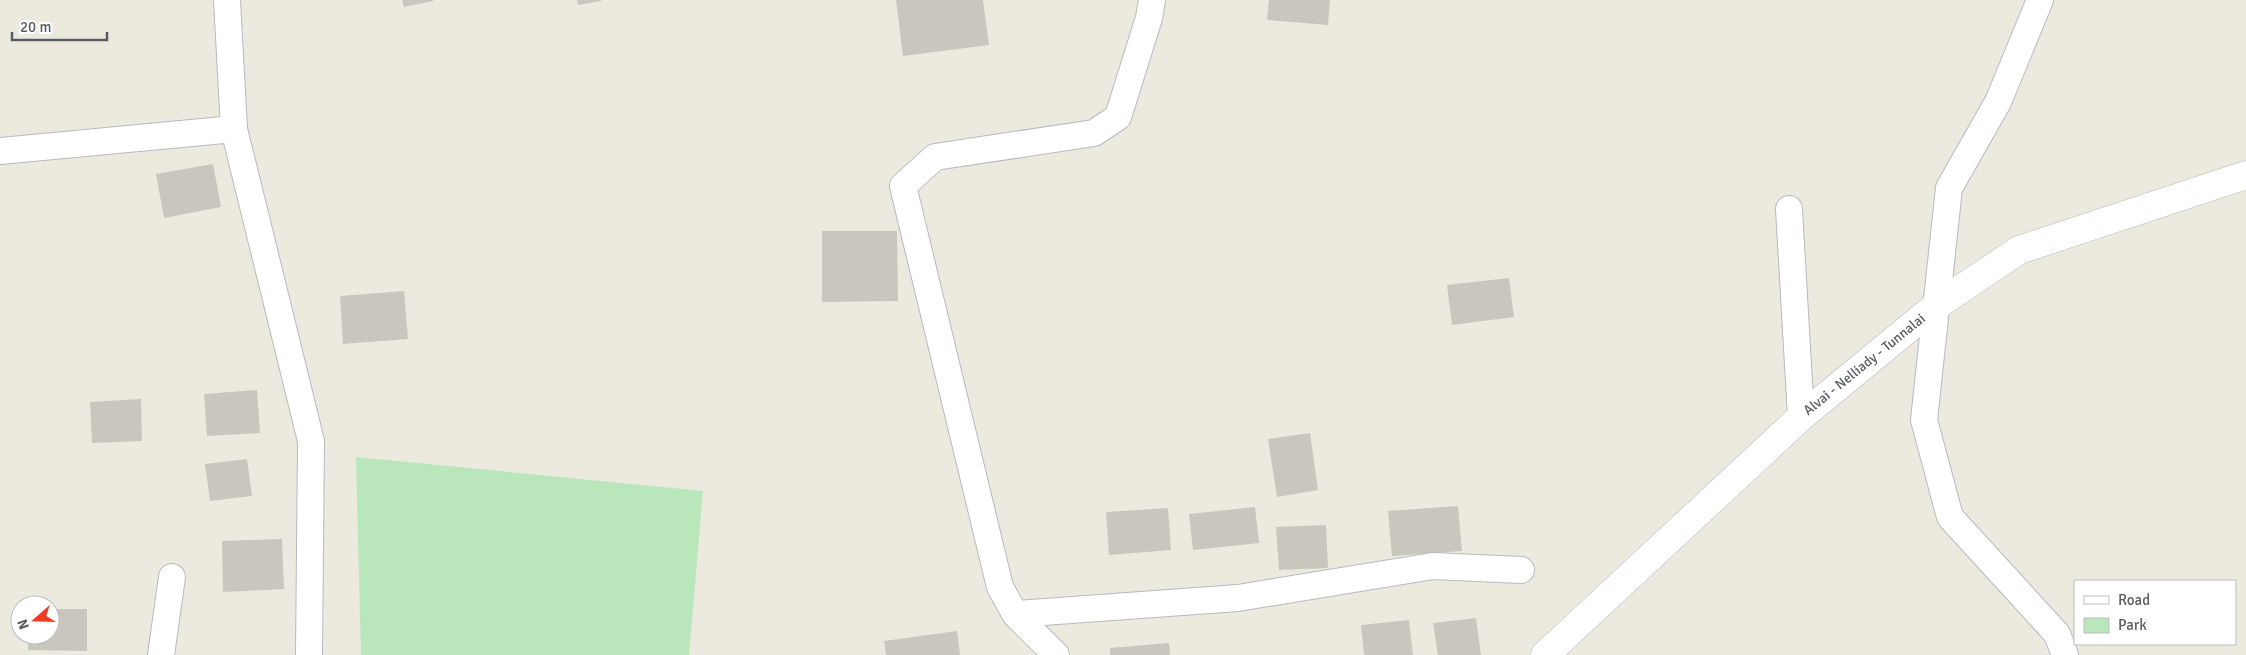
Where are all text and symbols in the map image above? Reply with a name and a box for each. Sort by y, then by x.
scale bar [12,10,108,42]
text: 20 m [20,18,51,36]
street label: Alvai - Nelliady - Tunnalai [1800,310,1929,419]
legend [2074,580,2236,645]
text: Road [2118,591,2150,609]
north arrow [10,595,60,645]
text: Park [2118,616,2147,634]
text: N [14,617,33,632]

